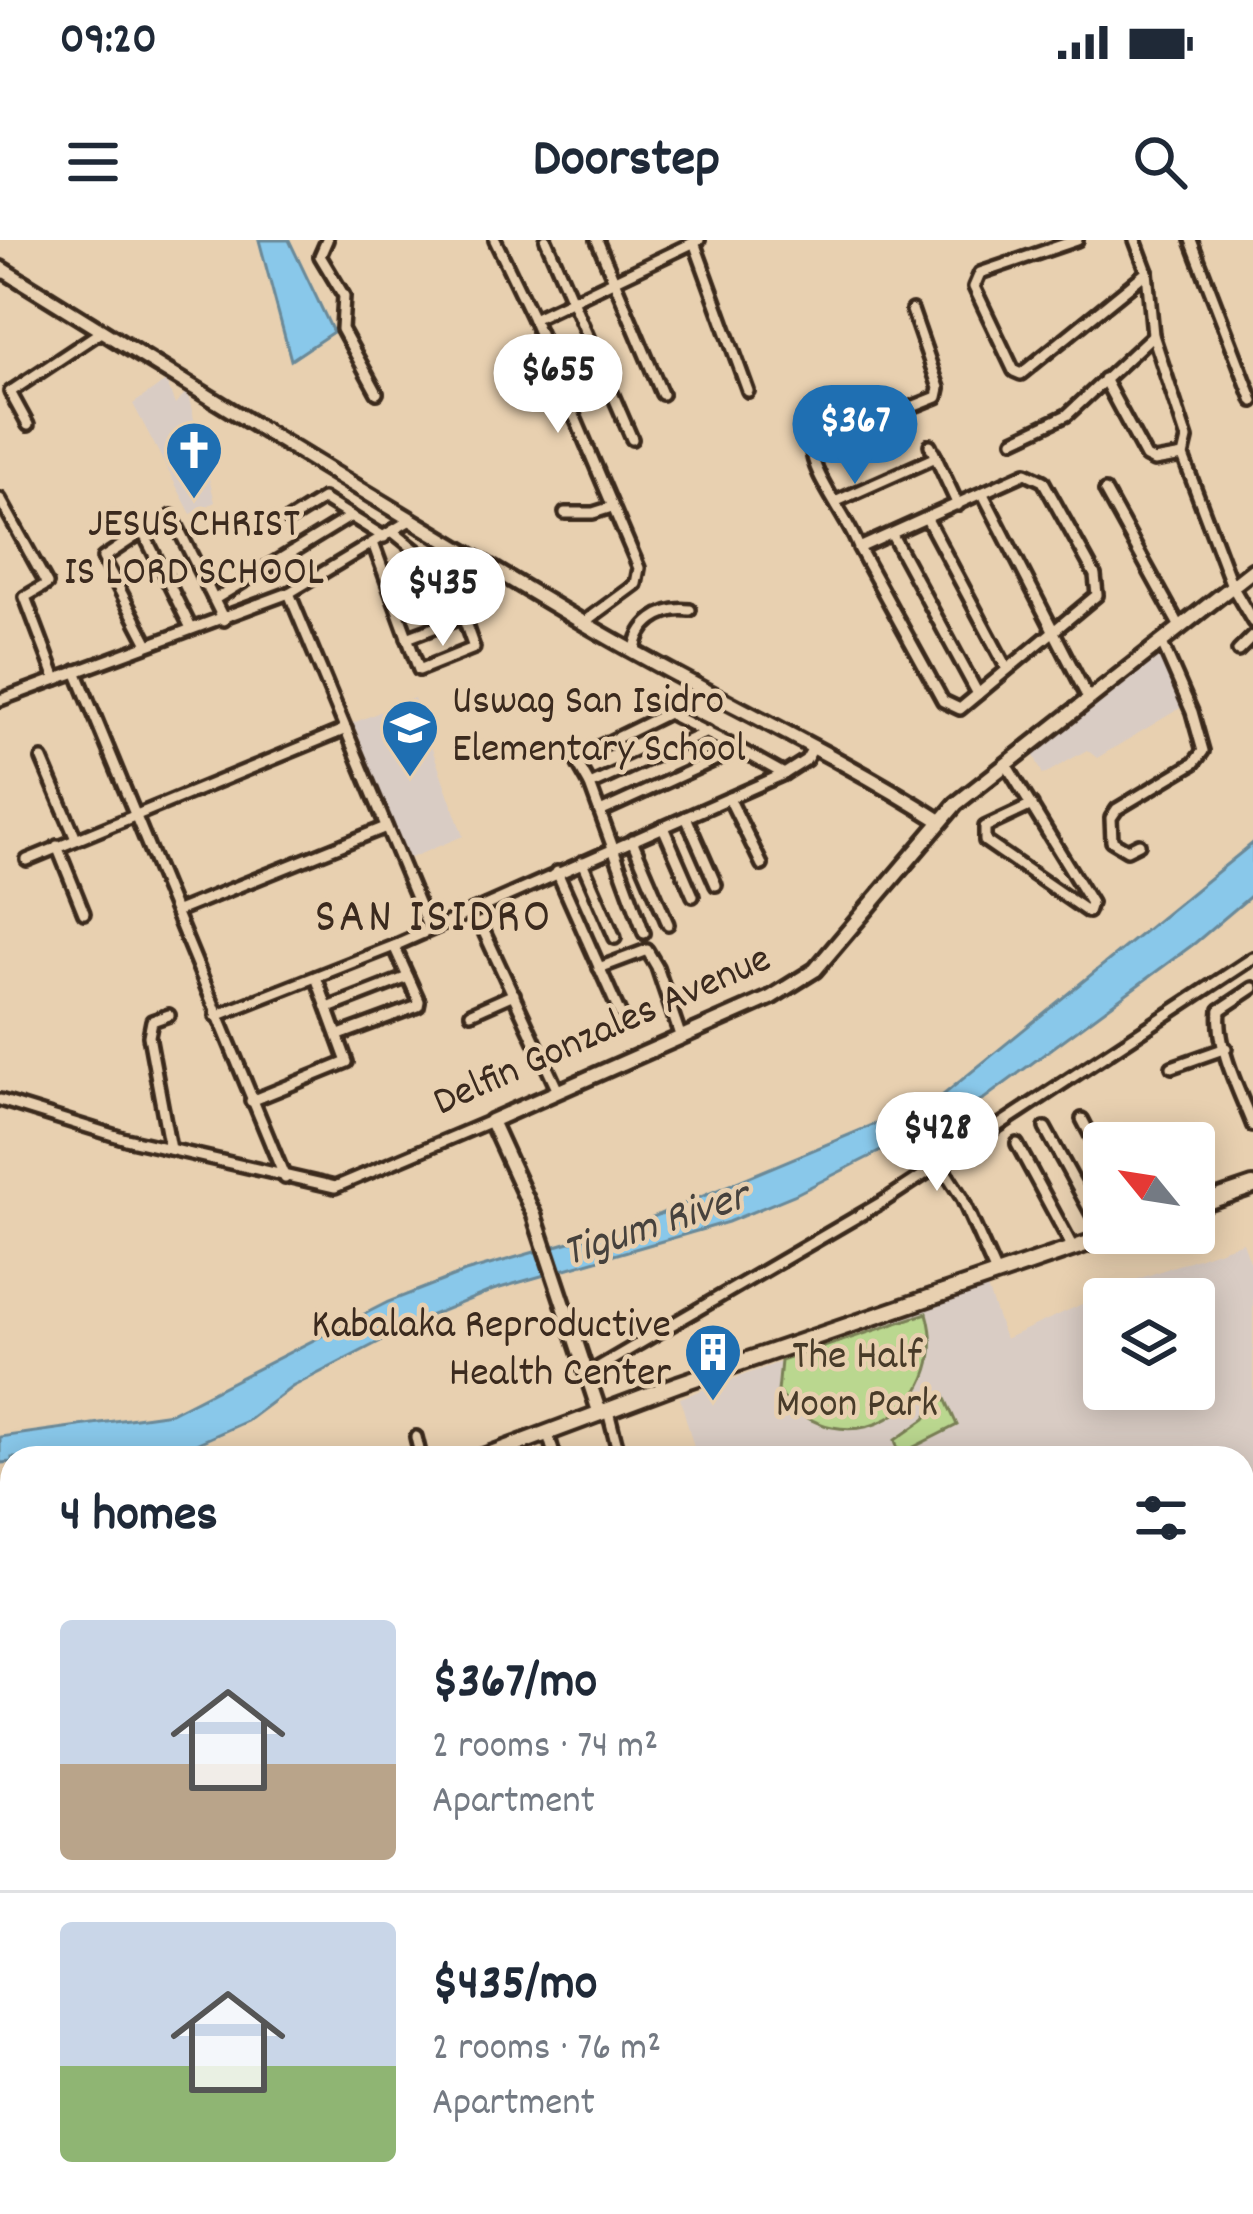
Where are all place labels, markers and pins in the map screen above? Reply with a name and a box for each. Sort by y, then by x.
pin: $655 [487,334,629,436]
pin: $367 [784,385,926,487]
church icon: JESUS CHRIST IS LORD SCHOOL [163,419,225,501]
place label: JESUS CHRIST IS LORD SCHOOL [64,497,324,605]
pin: $435 [372,547,514,649]
place label: Uswag San Isidro Elementary School [452,674,746,782]
school or university icon: Uswag San Isidro Elementary School [379,697,441,779]
pin: $428 [866,1092,1008,1194]
place label: Kabalaka Reproductive Health Center [311,1298,671,1406]
building icon: Kabalaka Reproductive Health Center [682,1321,744,1403]

